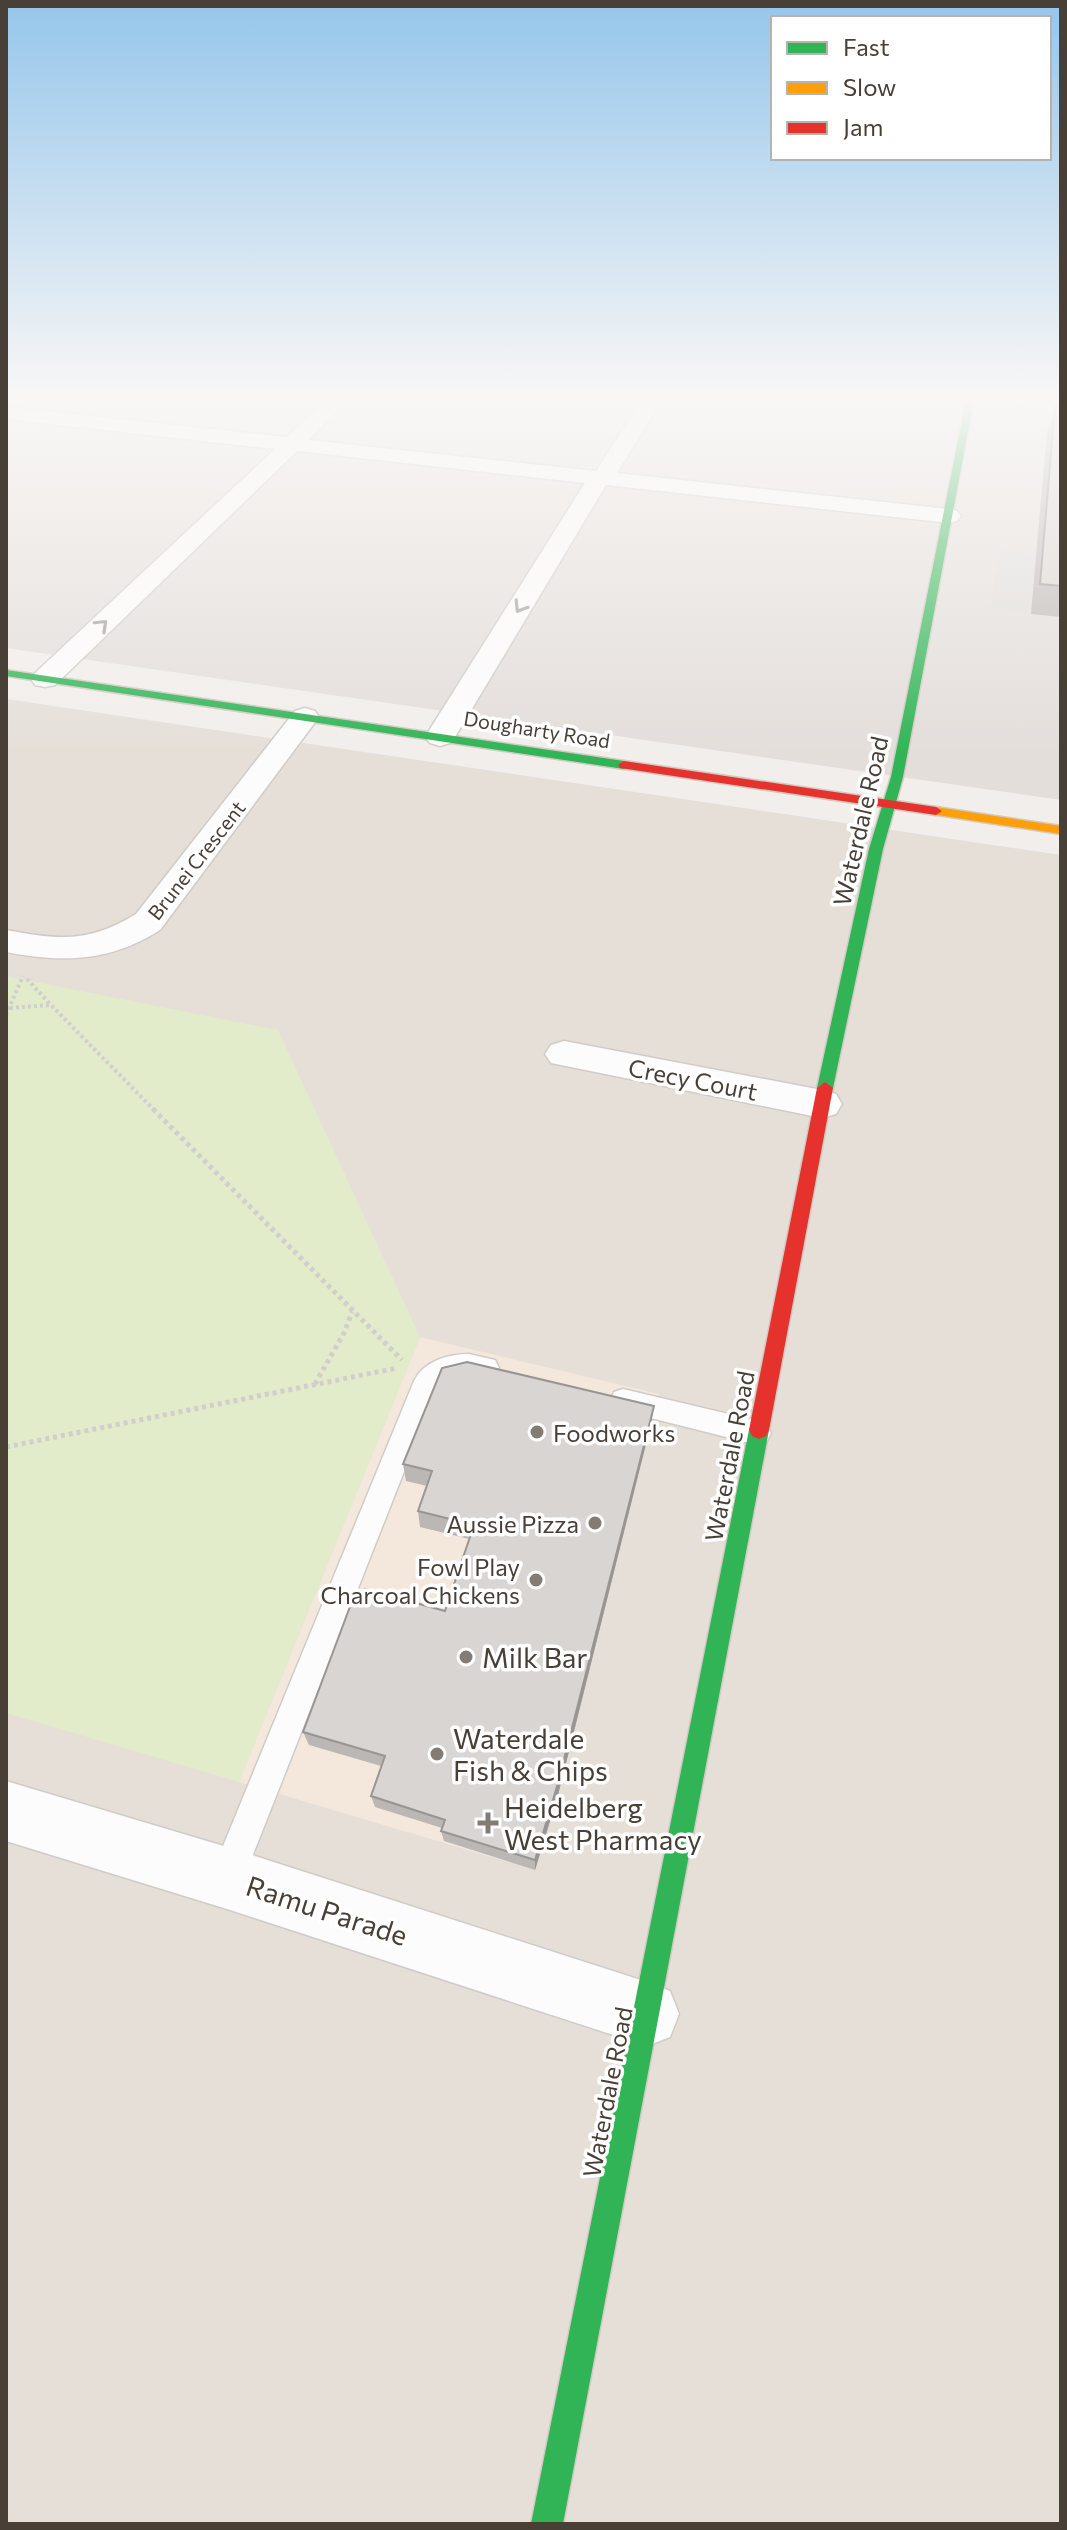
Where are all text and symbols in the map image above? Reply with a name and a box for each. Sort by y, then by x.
legend [771,16,1051,160]
text: Fast [843,32,890,61]
text: Slow [843,72,896,101]
text: Jam [843,112,883,141]
one-way arrow [514,598,530,613]
one-way arrow [93,620,107,635]
street label: Dougharty Road [462,706,612,752]
street label: Waterdale Road [826,733,894,909]
street label: Brunei Crescent [142,796,250,924]
street label: Crecy Court [626,1052,760,1106]
street label: Waterdale Road [698,1368,760,1544]
place label: Foodworks [553,1418,675,1447]
marker: Foodworks [528,1423,546,1441]
place label: Aussie Pizza [446,1509,579,1538]
marker: Aussie Pizza [586,1514,604,1532]
place label: Fowl Play Charcoal Chickens [321,1552,520,1609]
marker: Fowl Play Charcoal Chickens [527,1571,545,1589]
place label: Milk Bar [482,1640,588,1674]
marker: Milk Bar [457,1648,475,1666]
place label: Waterdale Fish & Chips [453,1721,608,1787]
marker: Waterdale Fish & Chips [428,1745,446,1763]
place label: Heidelberg West Pharmacy [504,1790,702,1856]
marker: Heidelberg West Pharmacy [479,1814,497,1832]
street label: Ramu Parade [242,1868,412,1952]
street label: Waterdale Road [576,2004,638,2180]

